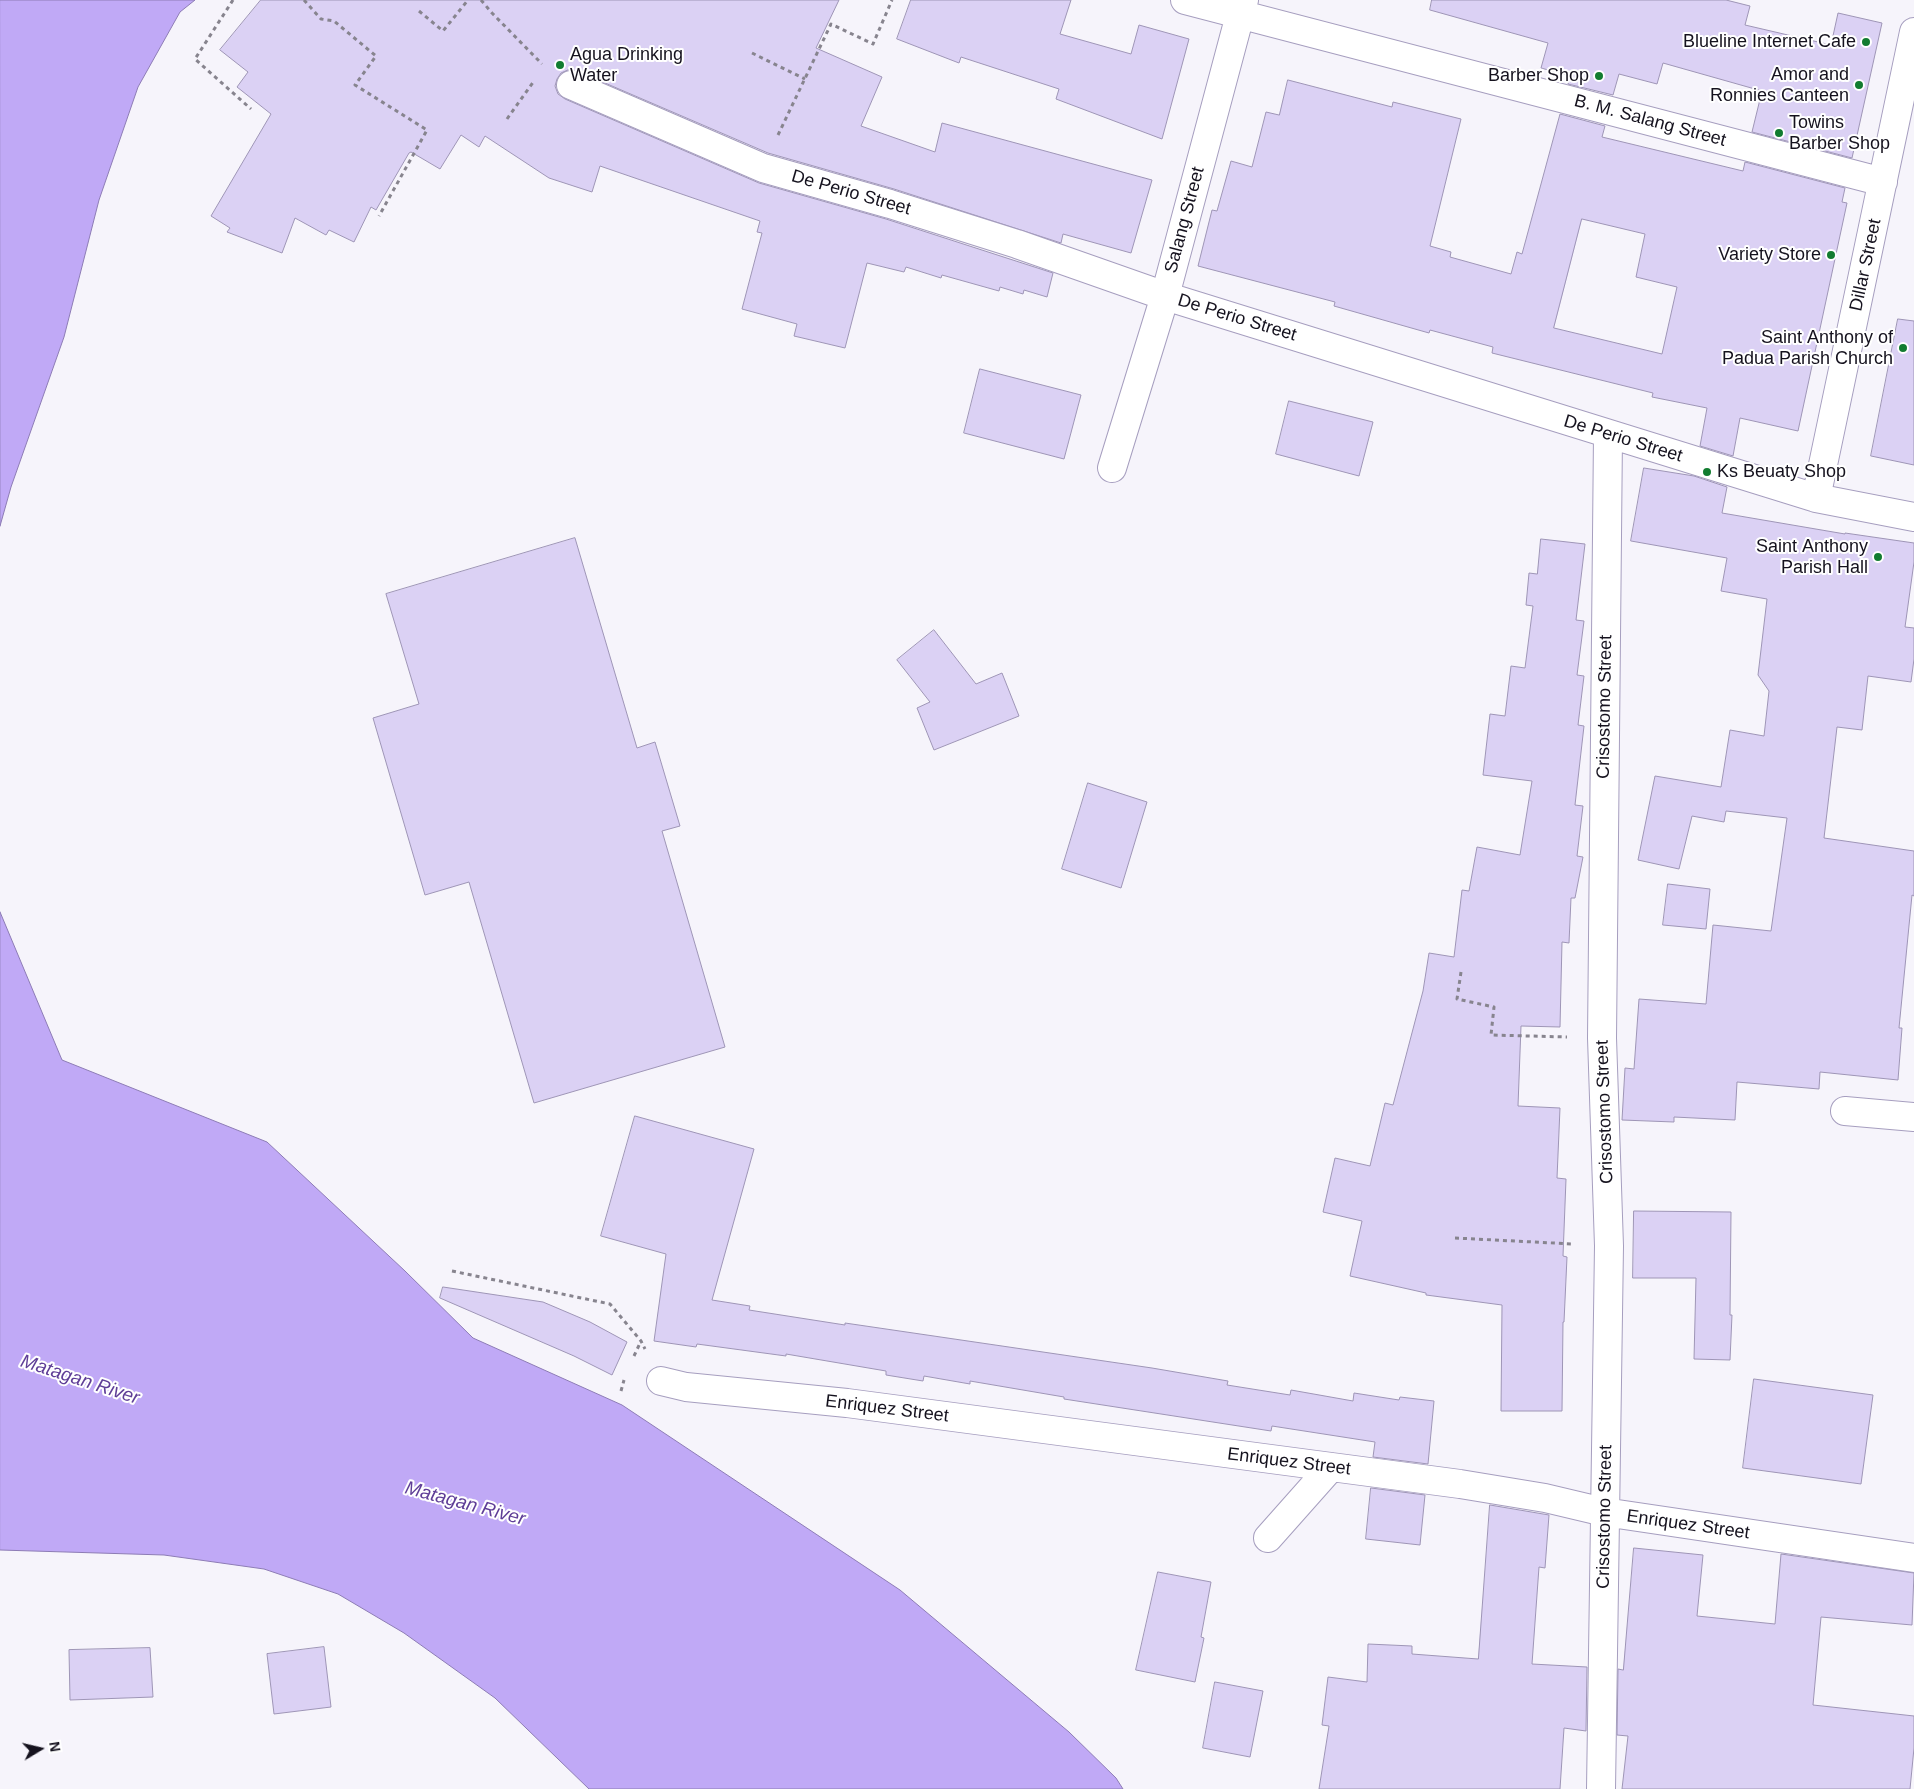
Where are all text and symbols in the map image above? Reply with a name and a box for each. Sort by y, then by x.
place label: Blueline Internet Cafe [1683,31,1856,53]
marker: Blueline Internet Cafe [1860,36,1872,48]
place label: Agua Drinking Water [570,44,683,86]
marker: Agua Drinking Water [554,59,566,71]
place label: Amor and Ronnies Canteen [1710,64,1849,106]
place label: Barber Shop [1488,65,1589,87]
marker: Barber Shop [1593,70,1605,82]
marker: Amor and Ronnies Canteen [1853,79,1865,91]
street label: B. M. Salang Street [1572,90,1728,152]
place label: Towins Barber Shop [1789,112,1890,154]
marker: Towins Barber Shop [1773,127,1785,139]
street label: Salang Street [1160,165,1210,275]
street label: De Perio Street [789,166,913,220]
street label: Dillar Street [1846,217,1886,313]
place label: Variety Store [1718,244,1821,266]
marker: Variety Store [1825,249,1837,261]
street label: De Perio Street [1175,290,1299,346]
place label: Saint Anthony of Padua Parish Church [1722,327,1893,369]
marker: Saint Anthony of Padua Parish Church [1897,342,1909,354]
street label: De Perio Street [1561,411,1685,467]
place label: Ks Beuaty Shop [1717,461,1846,483]
marker: Ks Beuaty Shop [1701,466,1713,478]
place label: Saint Anthony Parish Hall [1756,536,1868,578]
marker: Saint Anthony Parish Hall [1872,551,1884,563]
street label: Crisostomo Street [1593,635,1617,779]
street label: Crisostomo Street [1592,1040,1618,1184]
water label: Matagan River [18,1350,142,1410]
street label: Enriquez Street [824,1391,950,1427]
street label: Enriquez Street [1226,1444,1352,1480]
street label: Crisostomo Street [1593,1445,1617,1589]
water label: Matagan River [402,1477,528,1531]
street label: Enriquez Street [1625,1506,1751,1544]
north arrow [15,1724,65,1774]
text: N [46,1740,64,1753]

